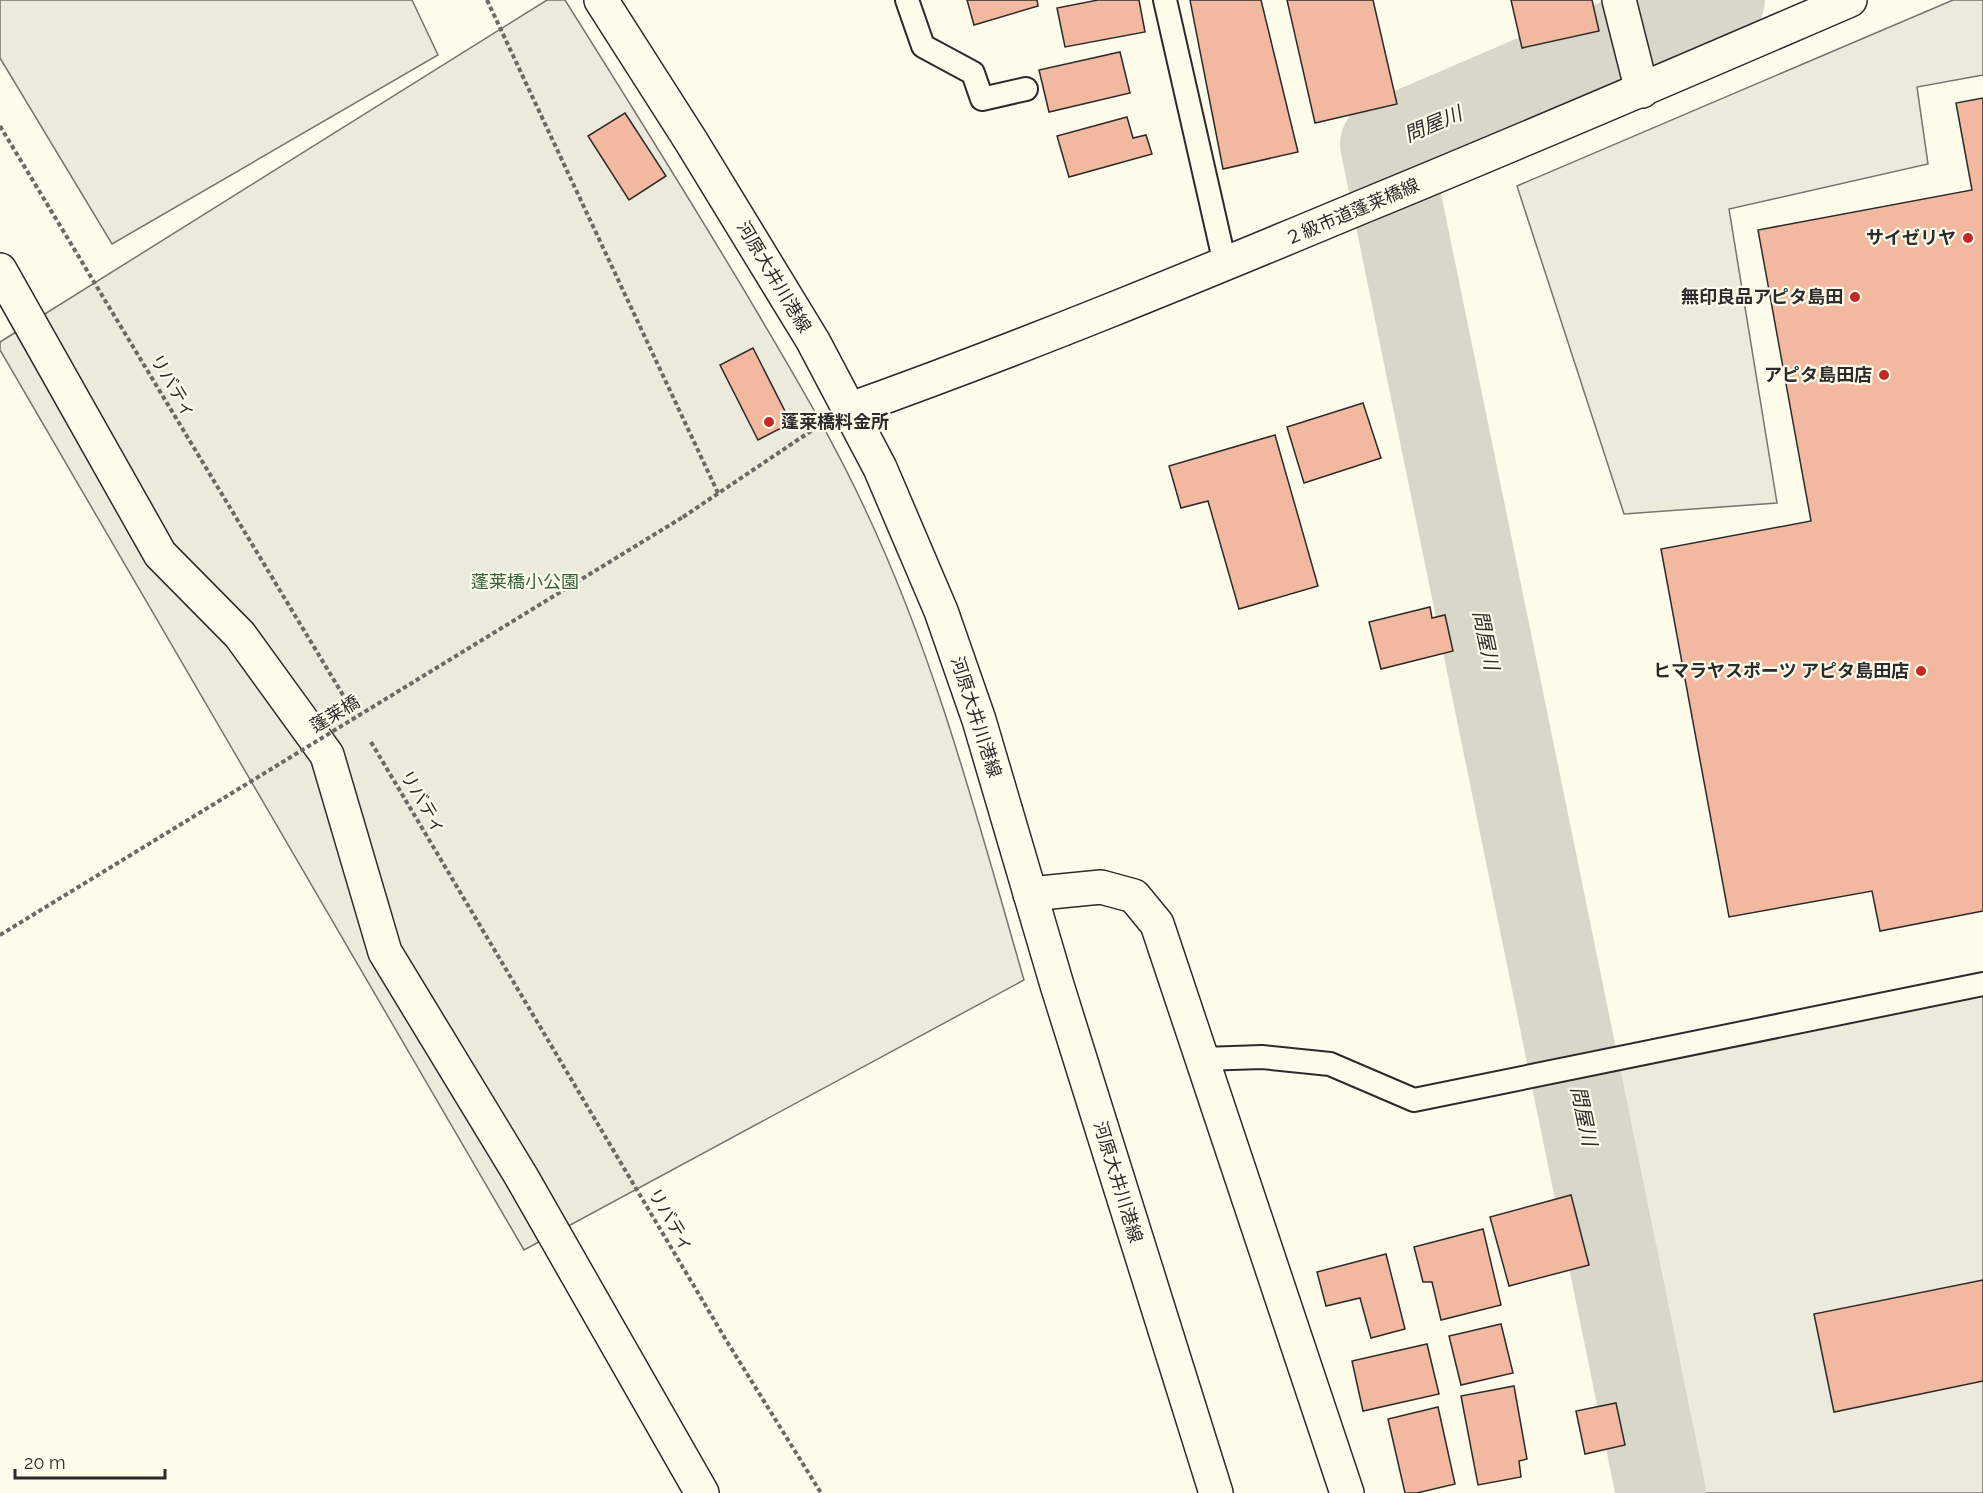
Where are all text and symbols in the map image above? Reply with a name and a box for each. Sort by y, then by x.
water label: 問屋川 [1401,100,1467,147]
street label: ２級市道蓬莱橋線 [1281,174,1422,249]
street label: 河原大井川港線 [733,217,816,336]
place label: サイゼリヤ [1866,227,1956,248]
marker: サイゼリヤ [1961,231,1975,245]
place label: 無印良品アピタ島田 [1681,286,1843,307]
marker: 無印良品アピタ島田 [1848,290,1862,304]
street label: リバティ [146,350,201,422]
place label: アピタ島田店 [1764,364,1872,385]
marker: アピタ島田店 [1877,368,1891,382]
place label: 蓬莱橋料金所 [781,411,889,432]
marker: 蓬莱橋料金所 [762,415,776,429]
park label: 蓬莱橋小公園 [471,571,579,592]
water label: 問屋川 [1468,608,1504,674]
street label: 河原大井川港線 [947,654,1006,780]
place label: ヒマラヤスポーツ アピタ島田店 [1653,660,1909,681]
marker: ヒマラヤスポーツ アピタ島田店 [1914,664,1928,678]
street label: 蓬莱橋 [306,691,363,736]
street label: リバティ [396,766,451,838]
water label: 問屋川 [1566,1084,1602,1150]
street label: 河原大井川港線 [1090,1119,1147,1245]
street label: リバティ [644,1184,699,1256]
scale bar [15,1442,165,1480]
text: 20 m [24,1452,66,1473]

